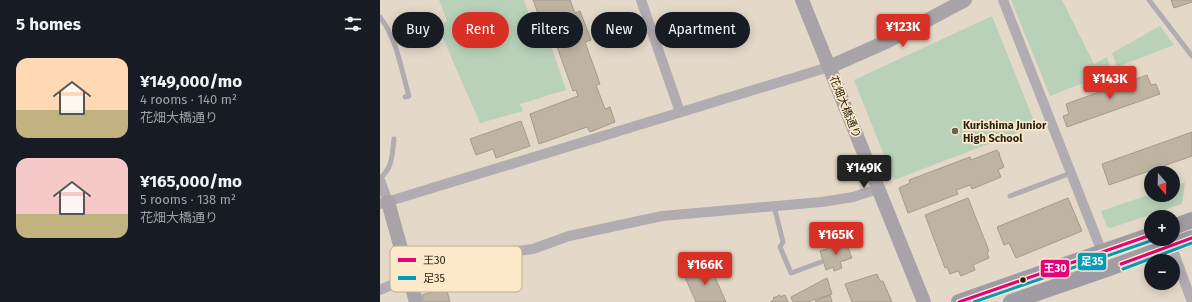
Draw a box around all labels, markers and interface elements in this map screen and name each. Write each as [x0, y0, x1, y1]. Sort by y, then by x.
chip: Buy [392, 12, 444, 48]
chip: Rent [452, 12, 509, 48]
chip: Filters [517, 12, 583, 48]
chip: New [591, 12, 647, 48]
chip: Apartment [655, 12, 750, 48]
icon: filters [342, 13, 364, 35]
text: 5 homes [16, 14, 81, 35]
pin: ¥123K [875, 14, 931, 48]
text: ¥123K [886, 19, 920, 34]
pin: ¥143K [1082, 66, 1138, 100]
text: ¥149,000/mo [140, 71, 242, 92]
text: ¥143K [1092, 71, 1128, 86]
icon: home [48, 74, 96, 122]
street label: 花畑大橋通り [827, 74, 863, 140]
text: 4 rooms · 140 m² [140, 92, 237, 107]
text: 花畑大橋通り [140, 110, 218, 125]
place label: Kurishima Junior High School [963, 119, 1047, 145]
marker: Kurishima Junior High School [950, 126, 960, 136]
pin: ¥149K [836, 155, 892, 189]
text: ¥149K [846, 160, 882, 175]
north arrow [1144, 166, 1180, 202]
map controls [1144, 166, 1180, 290]
text: ¥165,000/mo [140, 171, 242, 192]
icon: home [48, 174, 96, 222]
text: 5 rooms · 138 m² [140, 192, 236, 207]
text: 花畑大橋通り [140, 210, 218, 225]
button: + [1144, 210, 1180, 246]
pin: ¥165K [808, 222, 864, 256]
text: ¥165K [818, 227, 854, 242]
legend [390, 246, 522, 292]
pin: ¥166K [677, 252, 733, 286]
line badge: 足35 [1077, 252, 1107, 271]
text: 王30 [423, 254, 446, 267]
button: − [1144, 254, 1180, 290]
text: 足35 [1081, 255, 1103, 268]
text: ¥166K [687, 257, 723, 272]
line badge: 王30 [1040, 259, 1070, 278]
text: 王30 [1043, 262, 1067, 275]
text: 足35 [423, 272, 445, 285]
unlabelled marker [1018, 275, 1028, 285]

